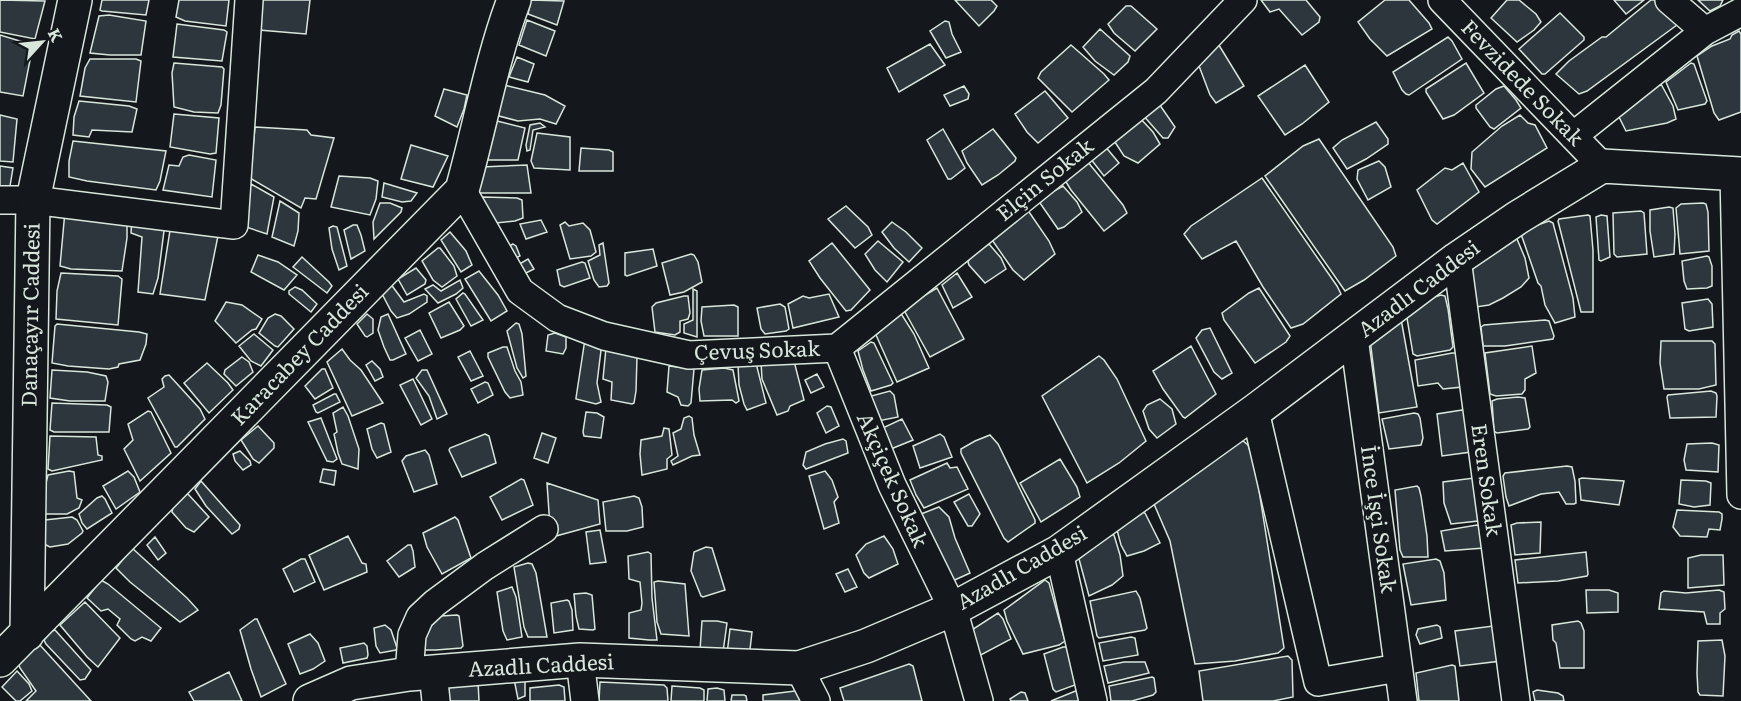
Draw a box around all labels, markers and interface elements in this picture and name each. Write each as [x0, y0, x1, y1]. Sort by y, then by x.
street label: Fevzidede Sokak [1455, 11, 1592, 152]
north arrow [12, 12, 72, 72]
text: K [43, 24, 70, 46]
street label: Elçin Sokak [988, 129, 1099, 227]
street label: Danaçayır Caddesi [11, 223, 46, 407]
street label: Azadlı Caddesi [1350, 231, 1485, 343]
street label: Karacabey Caddesi [222, 275, 374, 431]
street label: Çevuş Sokak [693, 331, 821, 366]
street label: Akçiçek Sokak [851, 406, 938, 552]
street label: Eren Sokak [1465, 421, 1512, 538]
street label: İnce İşçi Sokak [1355, 443, 1406, 595]
street label: Azadlı Caddesi [950, 516, 1092, 616]
street label: Azadlı Caddesi [467, 644, 614, 683]

